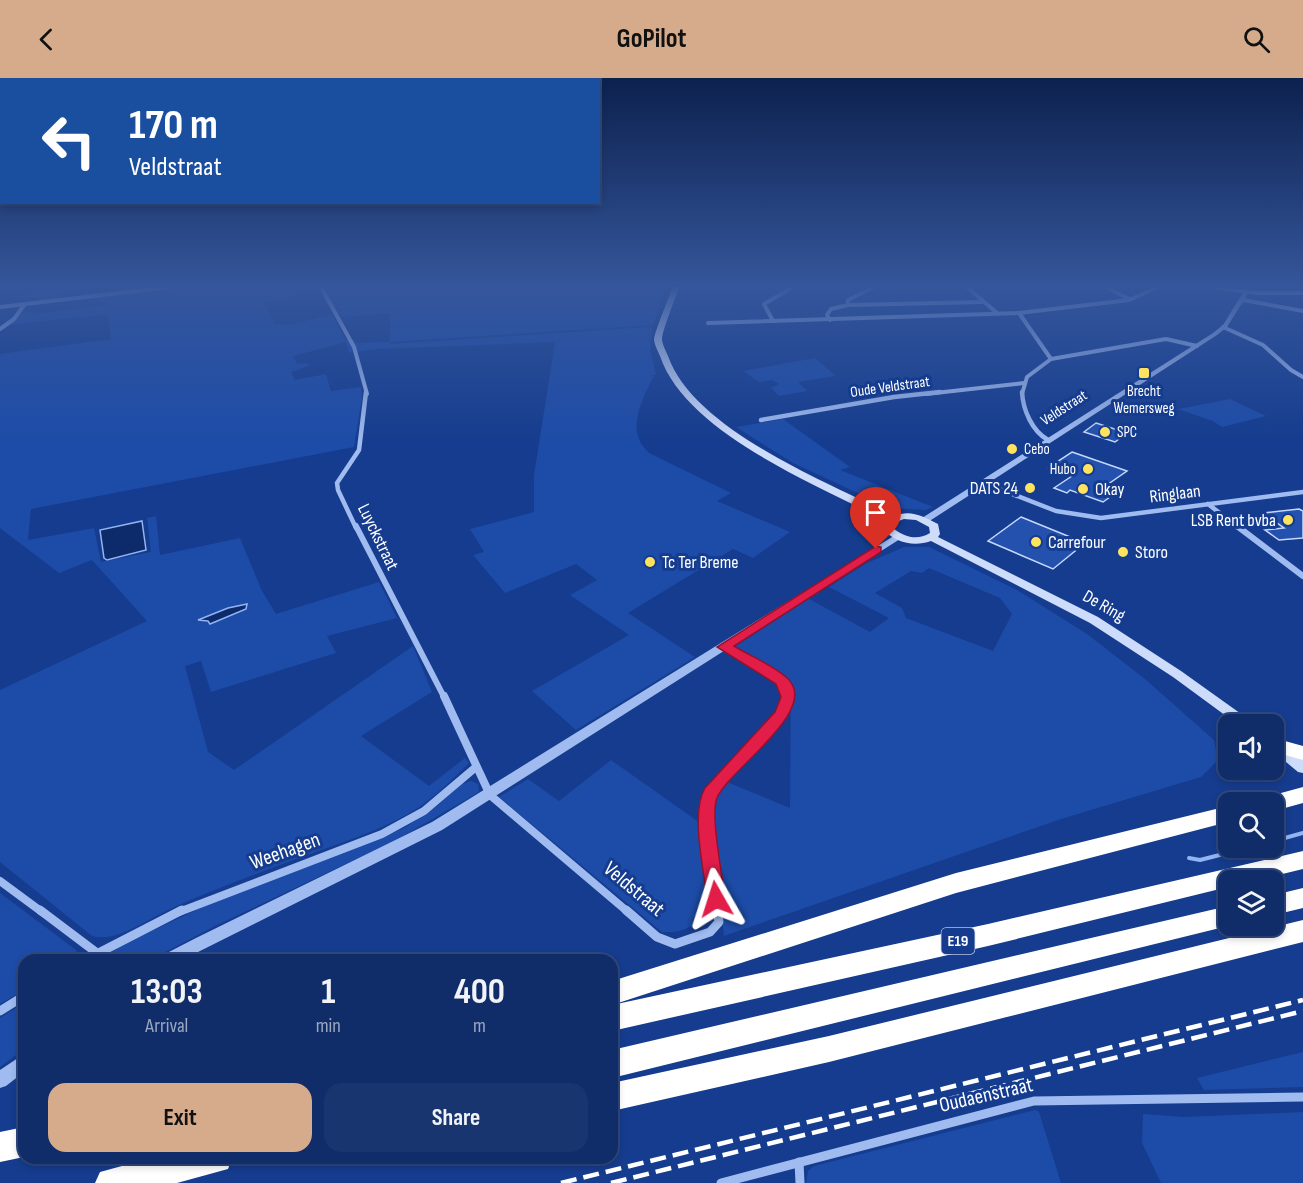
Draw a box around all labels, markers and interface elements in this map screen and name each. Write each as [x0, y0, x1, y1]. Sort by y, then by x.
icon: back [30, 23, 63, 56]
text: GoPilot [617, 23, 686, 55]
icon: search [1240, 23, 1273, 56]
text: 170 m [129, 100, 218, 151]
icon: left [30, 102, 108, 180]
text: Veldstraat [129, 151, 222, 183]
marker: Brecht Wemersweg [1137, 366, 1151, 380]
street label: Oude Veldstraat [849, 372, 931, 402]
place label: Brecht Wemersweg [1113, 382, 1175, 418]
street label: Veldstraat [1037, 386, 1091, 430]
place label: SPC [1117, 423, 1137, 442]
marker: SPC [1098, 425, 1112, 439]
place label: Cebo [1024, 440, 1050, 459]
marker: Cebo [1005, 442, 1019, 456]
place label: Hubo [1050, 460, 1076, 479]
marker: Hubo [1081, 462, 1095, 476]
place label: DATS 24 [970, 478, 1018, 499]
place label: Okay [1095, 479, 1125, 500]
street label: Ringlaan [1148, 480, 1202, 508]
marker: DATS 24 [1023, 481, 1037, 495]
marker: Okay [1076, 482, 1090, 496]
pin [850, 487, 901, 549]
icon: arrive [859, 496, 892, 529]
street label: Luyckstraat [353, 500, 403, 574]
place label: LSB Rent bvba [1191, 510, 1276, 531]
marker: LSB Rent bvba [1281, 513, 1295, 527]
place label: Carrefour [1048, 532, 1106, 553]
marker: Carrefour [1029, 535, 1043, 549]
place label: Storo [1135, 542, 1168, 563]
marker: Storo [1116, 545, 1130, 559]
place label: Tc Ter Breme [662, 552, 738, 573]
marker: Tc Ter Breme [643, 555, 657, 569]
street label: De Ring [1079, 586, 1129, 626]
map controls [1218, 714, 1284, 936]
button: sound [1218, 714, 1284, 780]
button: search [1218, 792, 1284, 858]
street label: Weehagen [246, 827, 324, 875]
street label: Veldstraat [598, 856, 670, 922]
position arrow [684, 867, 748, 931]
button: layers [1218, 870, 1284, 936]
road number: E19 [942, 928, 974, 954]
text: 13:03 [131, 971, 203, 1014]
text: 1 [321, 971, 335, 1014]
text: 400 [454, 971, 505, 1014]
text: Arrival [145, 1014, 188, 1038]
text: min [316, 1014, 341, 1038]
text: m [473, 1014, 486, 1038]
street label: Oudaenstraat [937, 1072, 1035, 1118]
button: Exit [48, 1083, 312, 1152]
button: Share [324, 1083, 588, 1152]

